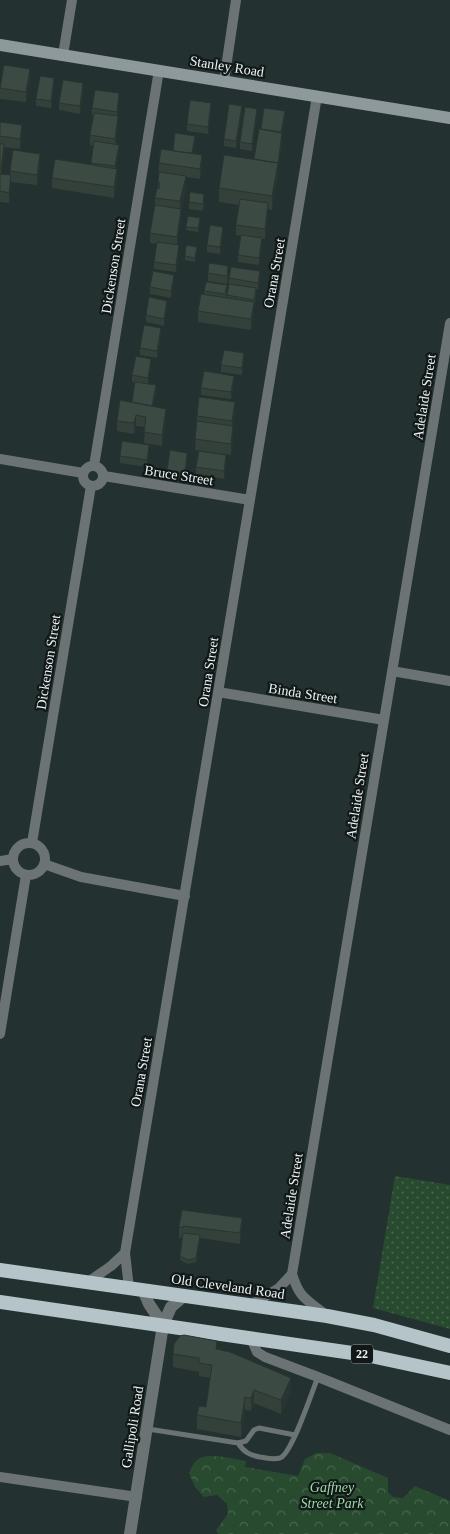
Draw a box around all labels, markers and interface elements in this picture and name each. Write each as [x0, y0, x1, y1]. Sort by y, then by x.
street label: Stanley Road [189, 53, 265, 80]
street label: Dickenson Street [99, 217, 128, 315]
street label: Orana Street [261, 237, 288, 309]
street label: Adelaide Street [410, 353, 439, 441]
street label: Bruce Street [143, 463, 215, 488]
street label: Dickenson Street [34, 613, 63, 711]
street label: Orana Street [196, 636, 221, 708]
street label: Binda Street [267, 681, 339, 706]
street label: Adelaide Street [343, 752, 372, 840]
street label: Orana Street [128, 1036, 155, 1108]
street label: Adelaide Street [277, 1152, 306, 1240]
street label: Old Cleveland Road [170, 1271, 286, 1302]
road number: 22 [351, 1345, 373, 1364]
street label: Gallipoli Road [119, 1385, 146, 1469]
park label: Gaffney Street Park [301, 1480, 364, 1511]

